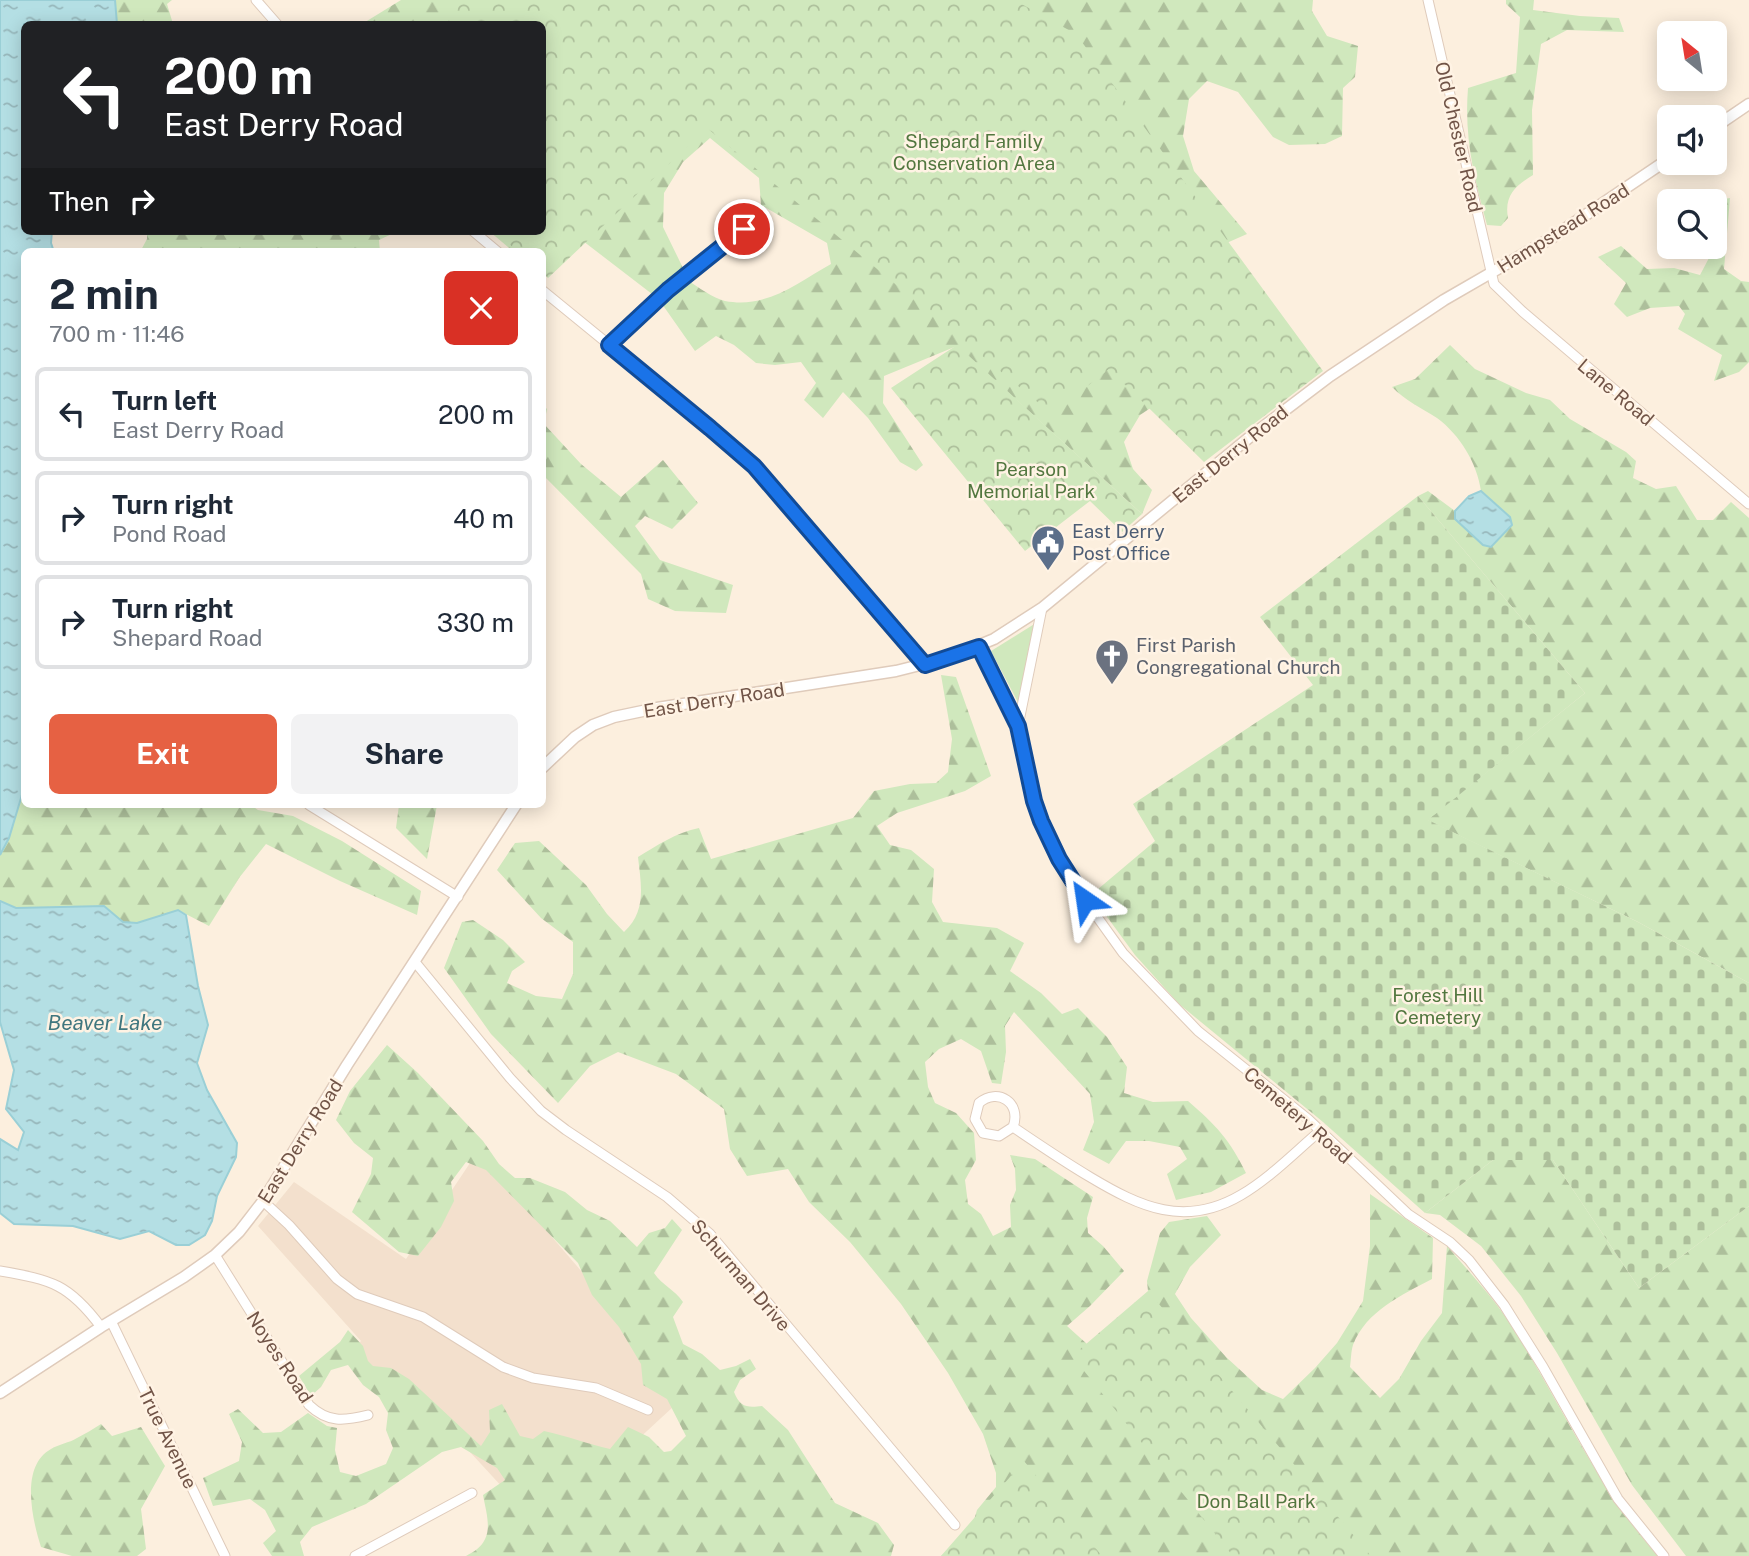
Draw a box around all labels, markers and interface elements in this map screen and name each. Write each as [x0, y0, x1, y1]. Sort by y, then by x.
north arrow [1657, 21, 1727, 91]
map controls [1657, 21, 1727, 259]
text: 200 m [164, 47, 313, 105]
icon: left [49, 49, 140, 140]
street label: Old Chester Road [1431, 59, 1487, 215]
button: sound [1657, 105, 1727, 175]
text: East Derry Road [164, 106, 404, 143]
park label: Shepard Family Conservation Area [893, 130, 1055, 174]
street label: Hampstead Road [1493, 179, 1633, 277]
icon: right [123, 182, 161, 220]
text: Then [49, 186, 109, 217]
button: search [1657, 189, 1727, 259]
pin [714, 199, 774, 259]
icon: arrive [725, 210, 763, 248]
text: 2 min [49, 269, 159, 318]
button: close [444, 271, 518, 345]
text: 700 m · 11:46 [49, 320, 185, 347]
street label: Lane Road [1574, 354, 1658, 430]
text: Turn left [112, 385, 217, 416]
icon: left [53, 395, 91, 433]
text: 200 m [438, 399, 514, 430]
street label: East Derry Road [1168, 401, 1292, 507]
text: East Derry Road [112, 416, 284, 443]
park label: Pearson Memorial Park [967, 458, 1095, 502]
text: Turn right [112, 489, 234, 520]
icon: right [53, 499, 91, 537]
text: 40 m [453, 503, 514, 534]
text: Pond Road [112, 520, 227, 547]
place label: East Derry Post Office [1072, 520, 1170, 564]
public building icon: East Derry Post Office [1029, 523, 1067, 572]
text: Turn right [112, 593, 234, 624]
icon: right [53, 603, 91, 641]
text: 330 m [437, 607, 514, 638]
text: Shepard Road [112, 624, 263, 651]
place label: First Parish Congregational Church [1136, 634, 1340, 678]
church icon: First Parish Congregational Church [1093, 637, 1131, 686]
street label: East Derry Road [642, 678, 786, 722]
button: Exit [49, 714, 277, 794]
button: Share [291, 714, 518, 794]
position arrow [1048, 863, 1122, 937]
park label: Forest Hill Cemetery [1392, 984, 1484, 1028]
water label: Beaver Lake [48, 1010, 162, 1035]
street label: Cemetery Road [1240, 1062, 1356, 1168]
street label: East Derry Road [253, 1075, 347, 1207]
street label: Schurman Drive [687, 1215, 795, 1335]
street label: Noyes Road [242, 1307, 318, 1407]
street label: True Avenue [134, 1384, 202, 1492]
park label: Don Ball Park [1196, 1490, 1316, 1512]

